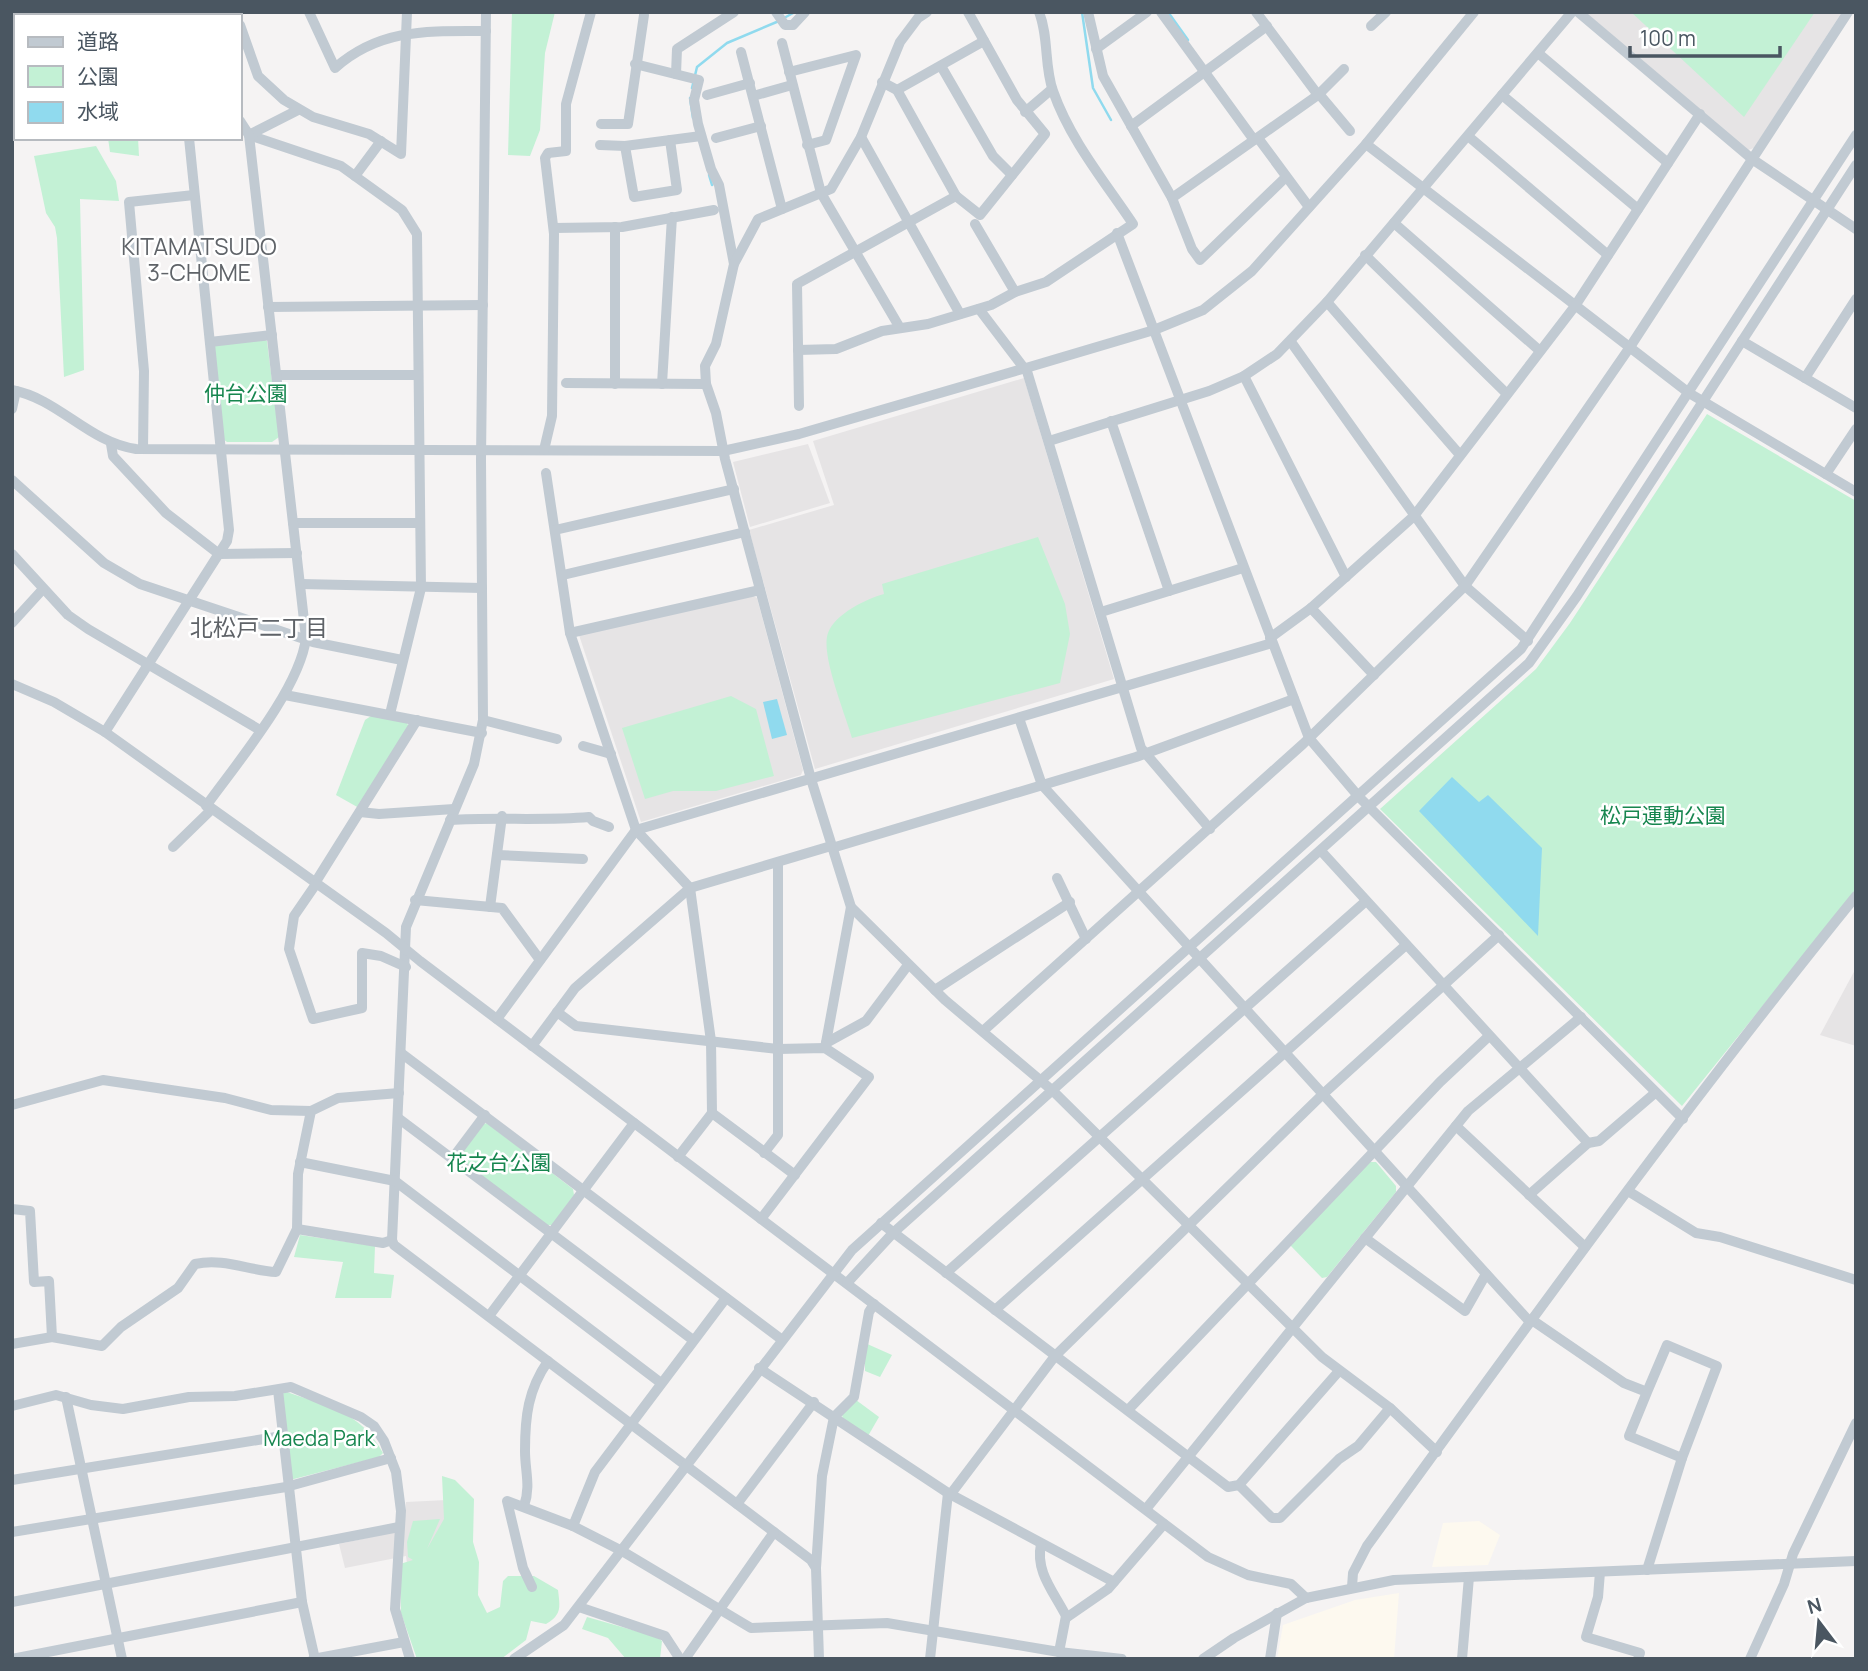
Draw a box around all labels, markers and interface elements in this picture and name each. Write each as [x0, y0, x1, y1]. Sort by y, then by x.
legend [14, 14, 242, 140]
scale bar [1630, 14, 1780, 58]
text: 100 m [1640, 24, 1696, 52]
text: 道路 [77, 27, 119, 55]
text: 公園 [77, 62, 119, 90]
text: 水域 [77, 97, 119, 125]
district label: KITAMATSUDO 3-CHOME [121, 230, 277, 288]
park label: 仲台公園 [204, 379, 288, 407]
district label: 北松戸二丁目 [190, 611, 328, 643]
park label: 松戸運動公園 [1600, 801, 1726, 829]
park label: 花之台公園 [447, 1148, 552, 1176]
park label: Maeda Park [263, 1424, 375, 1452]
north arrow [1784, 1587, 1854, 1657]
text: N [1804, 1591, 1824, 1620]

